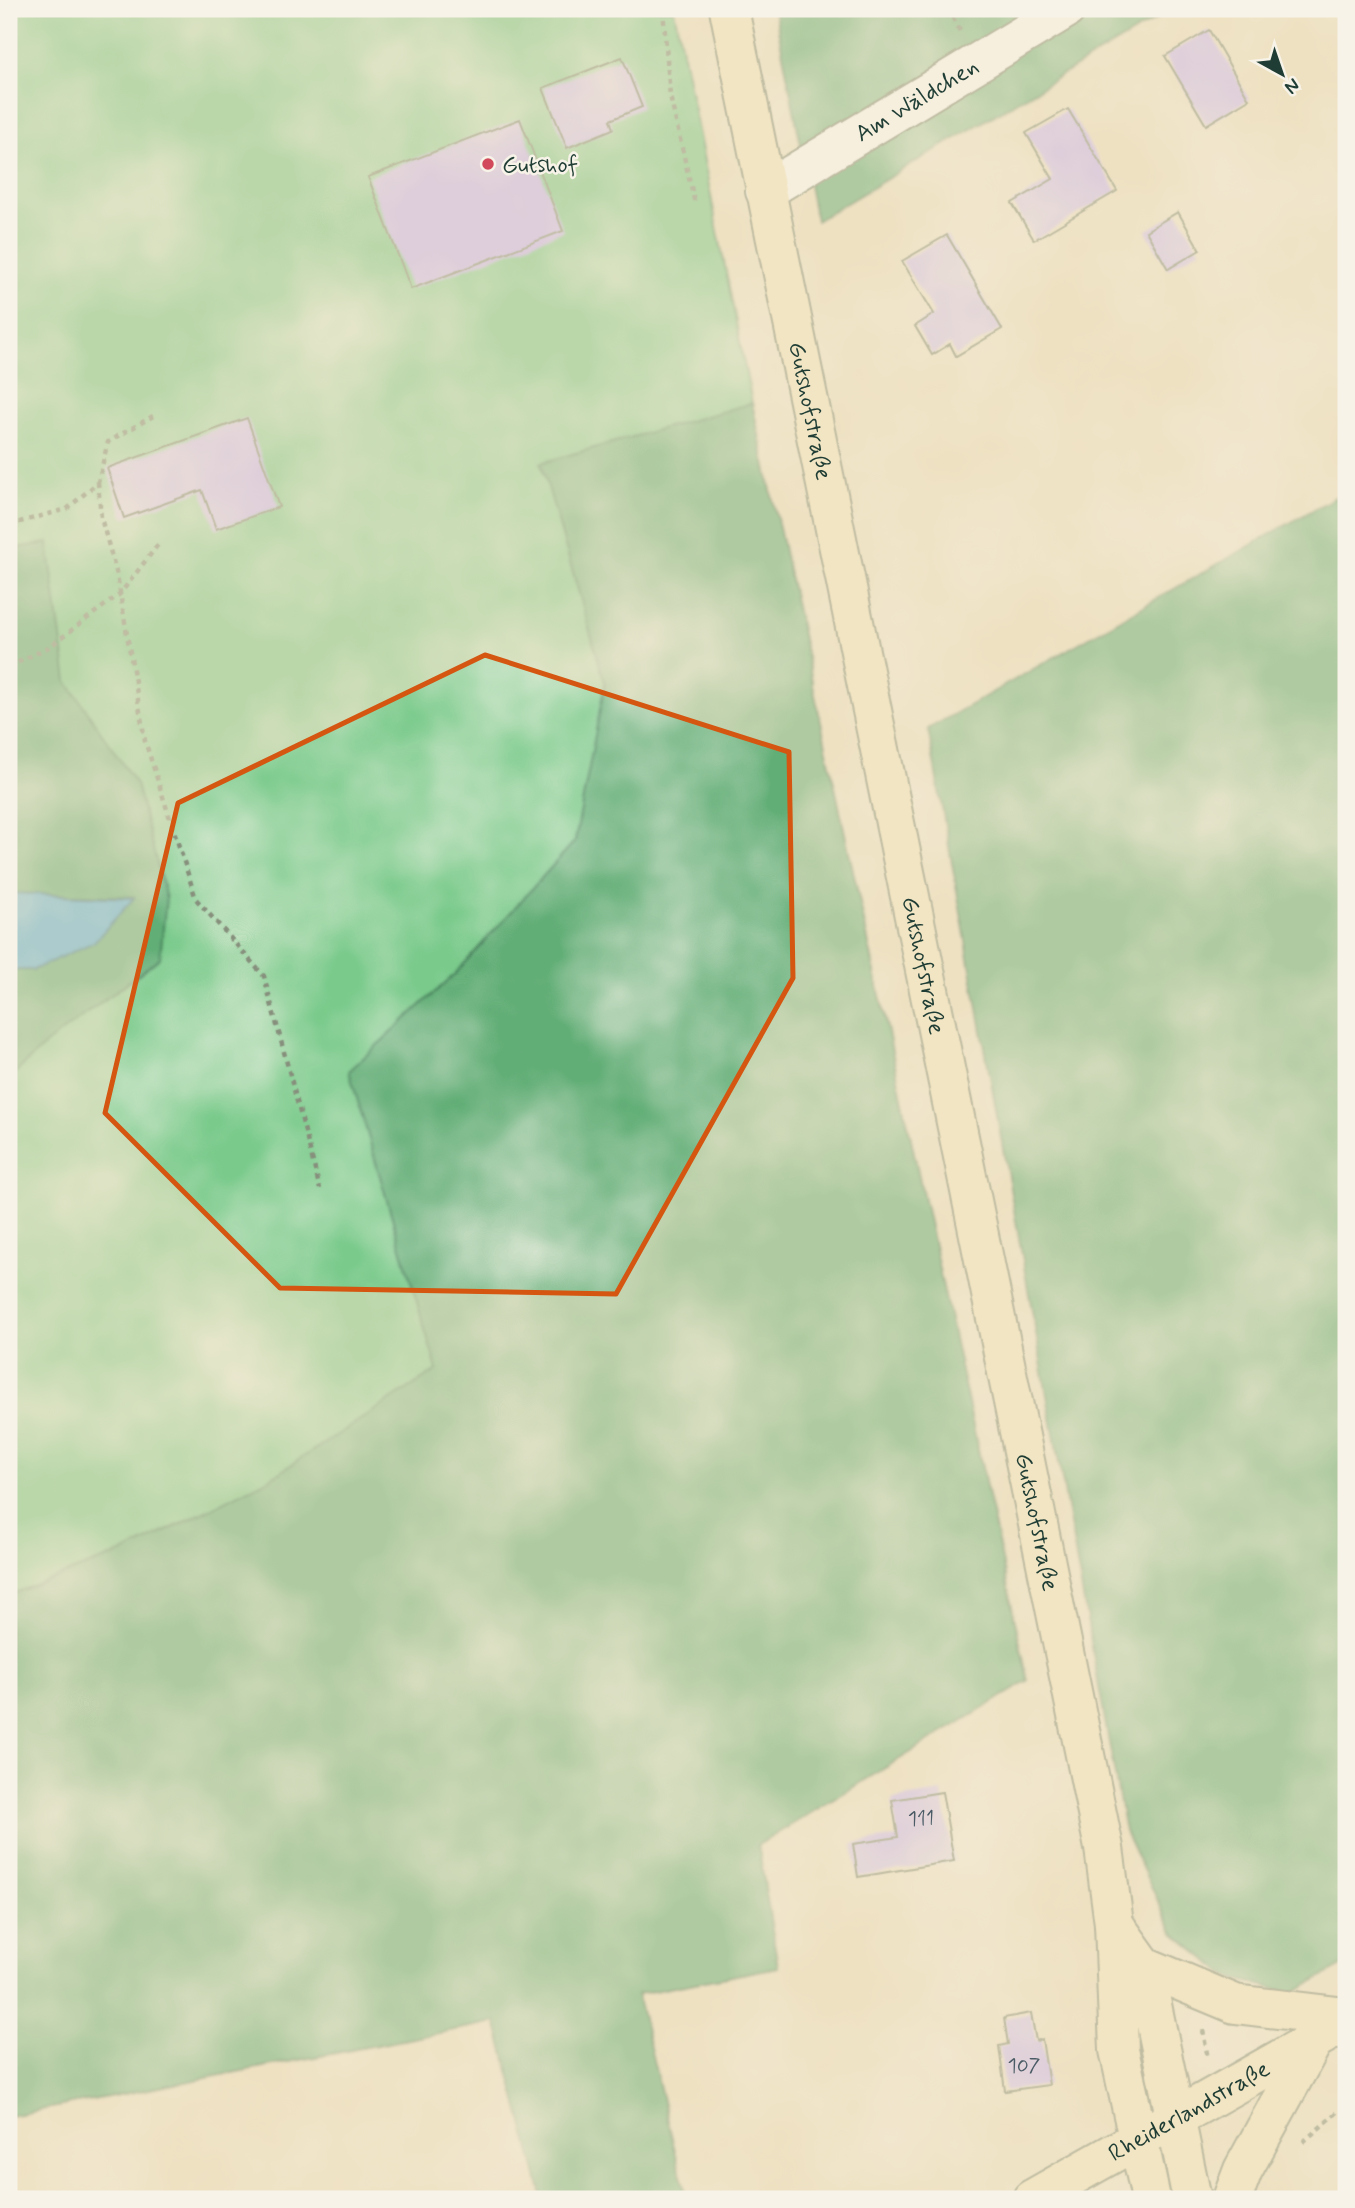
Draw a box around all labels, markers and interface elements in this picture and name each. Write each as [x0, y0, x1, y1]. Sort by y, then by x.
north arrow [1246, 38, 1316, 108]
street label: Am Wäldchen [850, 51, 985, 150]
text: N [1279, 72, 1305, 100]
place label: Gutshof [502, 150, 578, 181]
marker: Gutshof [480, 156, 496, 172]
street label: Gutshofstraße [780, 339, 839, 483]
street label: Gutshofstraße [893, 894, 952, 1038]
street label: Gutshofstraße [1007, 1450, 1065, 1594]
house number: 111 [908, 1805, 934, 1833]
house number: 107 [1007, 2052, 1041, 2080]
street label: Rheiderlandstraße [1103, 2054, 1276, 2170]

